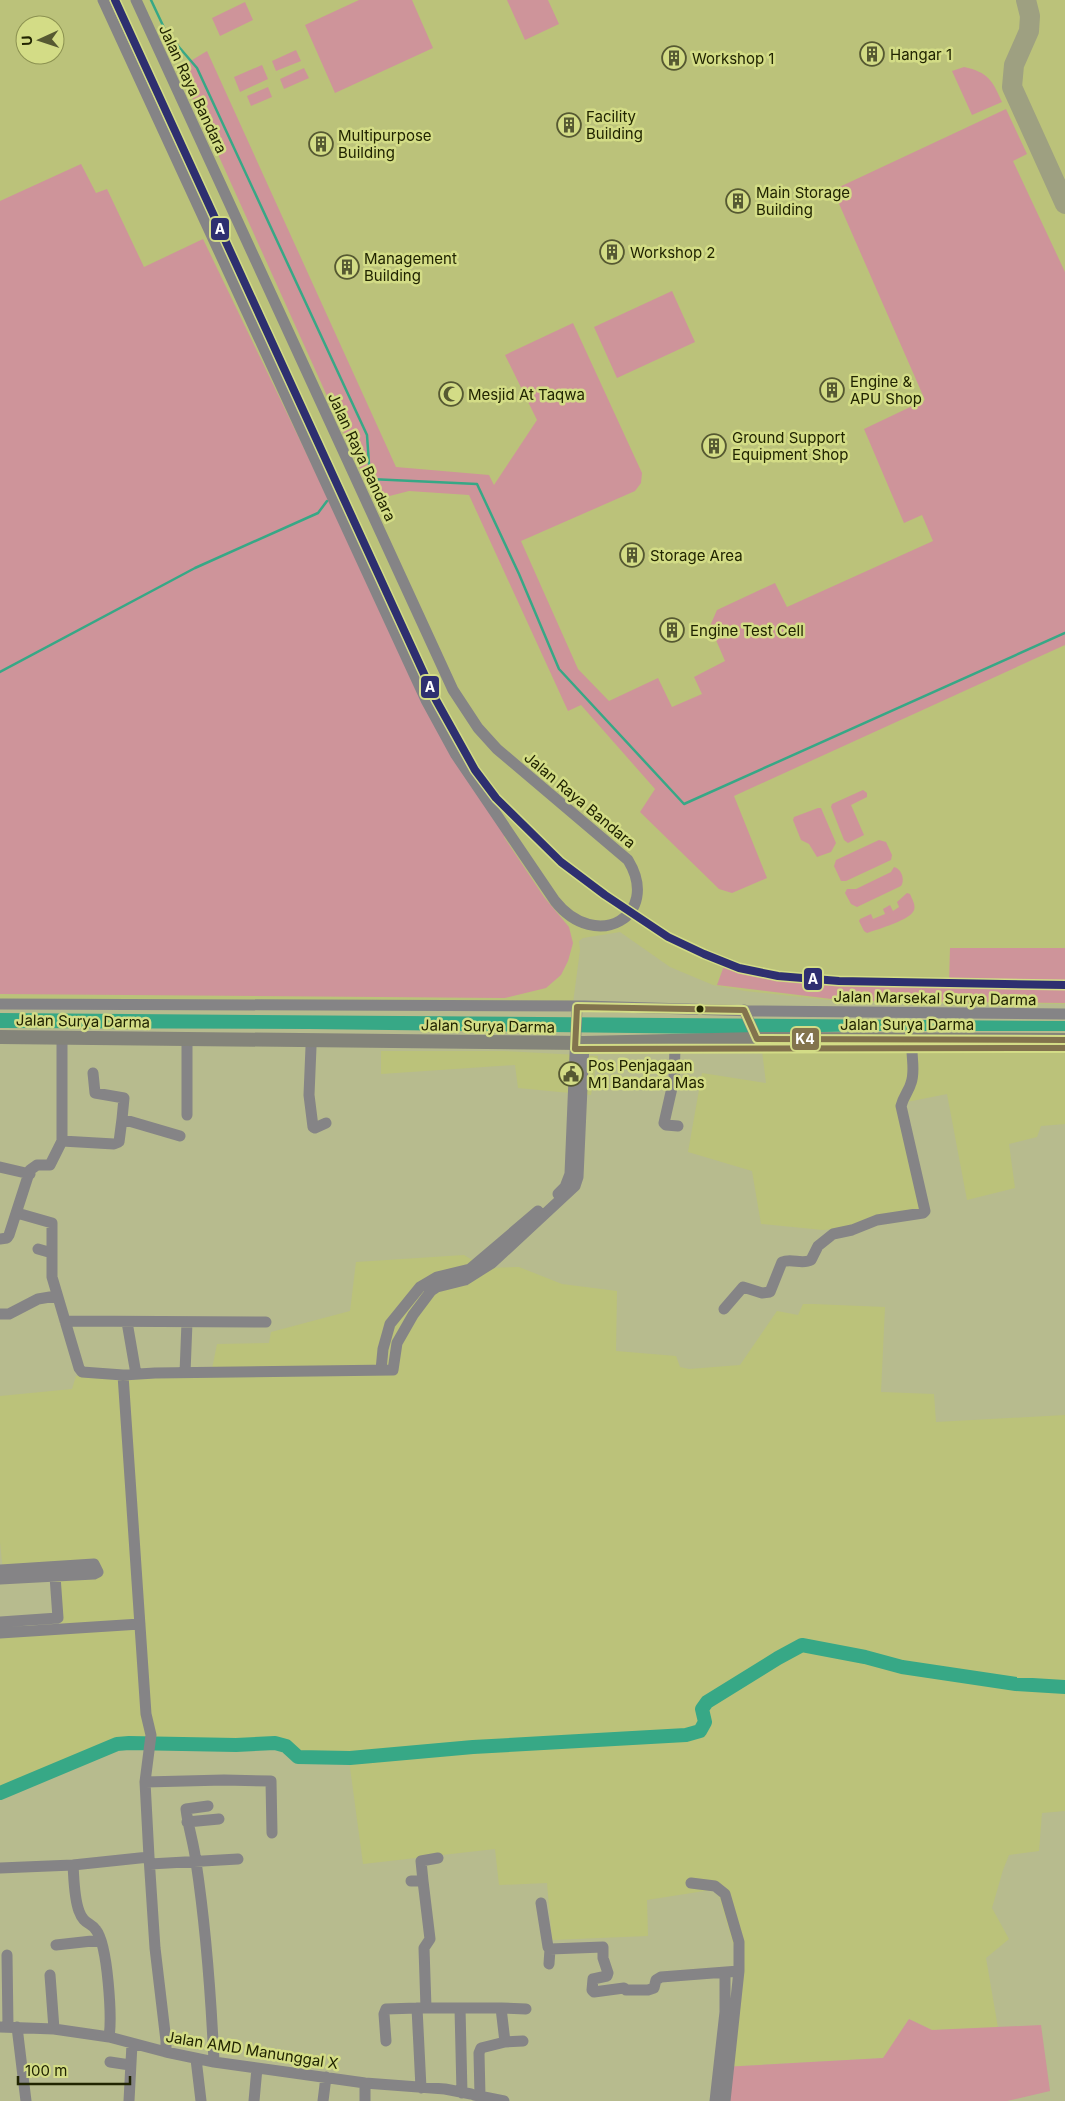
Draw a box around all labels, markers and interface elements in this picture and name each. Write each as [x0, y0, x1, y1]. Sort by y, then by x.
north arrow [15, 15, 65, 65]
street label: Jalan Raya Bandara [155, 22, 231, 156]
text: U [18, 35, 35, 46]
building icon: Hangar 1 [859, 41, 885, 67]
building icon: Workshop 1 [661, 45, 687, 71]
place label: Hangar 1 [890, 45, 952, 64]
place label: Workshop 1 [692, 49, 774, 68]
place label: Facility Building [586, 107, 643, 143]
building icon: Facility Building [556, 112, 582, 138]
place label: Multipurpose Building [338, 126, 432, 162]
building icon: Multipurpose Building [308, 131, 334, 157]
place label: Main Storage Building [756, 183, 850, 219]
building icon: Main Storage Building [725, 188, 751, 214]
line badge: A [210, 217, 230, 241]
text: A [215, 220, 226, 237]
building icon: Workshop 2 [599, 239, 625, 265]
place label: Workshop 2 [630, 243, 715, 262]
place label: Management Building [364, 249, 457, 285]
building icon: Management Building [334, 254, 360, 280]
place label: Engine & APU Shop [850, 372, 922, 408]
building icon: Engine & APU Shop [819, 377, 845, 403]
mosque icon: Mesjid At Taqwa [438, 381, 464, 407]
place label: Mesjid At Taqwa [468, 385, 585, 404]
street label: Jalan Raya Bandara [324, 390, 400, 524]
place label: Ground Support Equipment Shop [732, 428, 848, 464]
building icon: Ground Support Equipment Shop [701, 433, 727, 459]
building icon: Storage Area [619, 542, 645, 568]
place label: Storage Area [650, 546, 743, 565]
building icon: Engine Test Cell [659, 617, 685, 643]
place label: Engine Test Cell [690, 621, 804, 640]
line badge: A [420, 675, 440, 699]
text: A [425, 678, 436, 695]
street label: Jalan Raya Bandara [520, 748, 640, 852]
line badge: A [803, 967, 823, 991]
text: A [808, 970, 819, 987]
street label: Jalan Marsekal Surya Darma [833, 987, 1037, 1009]
unlabelled marker [695, 1004, 705, 1014]
street label: Jalan Surya Darma [16, 1010, 150, 1032]
street label: Jalan Surya Darma [421, 1015, 555, 1037]
street label: Jalan Surya Darma [840, 1015, 974, 1034]
line badge: K4 [791, 1027, 820, 1051]
text: K4 [795, 1030, 815, 1047]
place label: Pos Penjagaan M1 Bandara Mas [588, 1056, 705, 1092]
public building icon: Pos Penjagaan M1 Bandara Mas [558, 1061, 584, 1087]
street label: Jalan AMD Manunggal X [164, 2027, 340, 2073]
scale bar [18, 2054, 130, 2086]
text: 100 m [25, 2061, 67, 2080]

